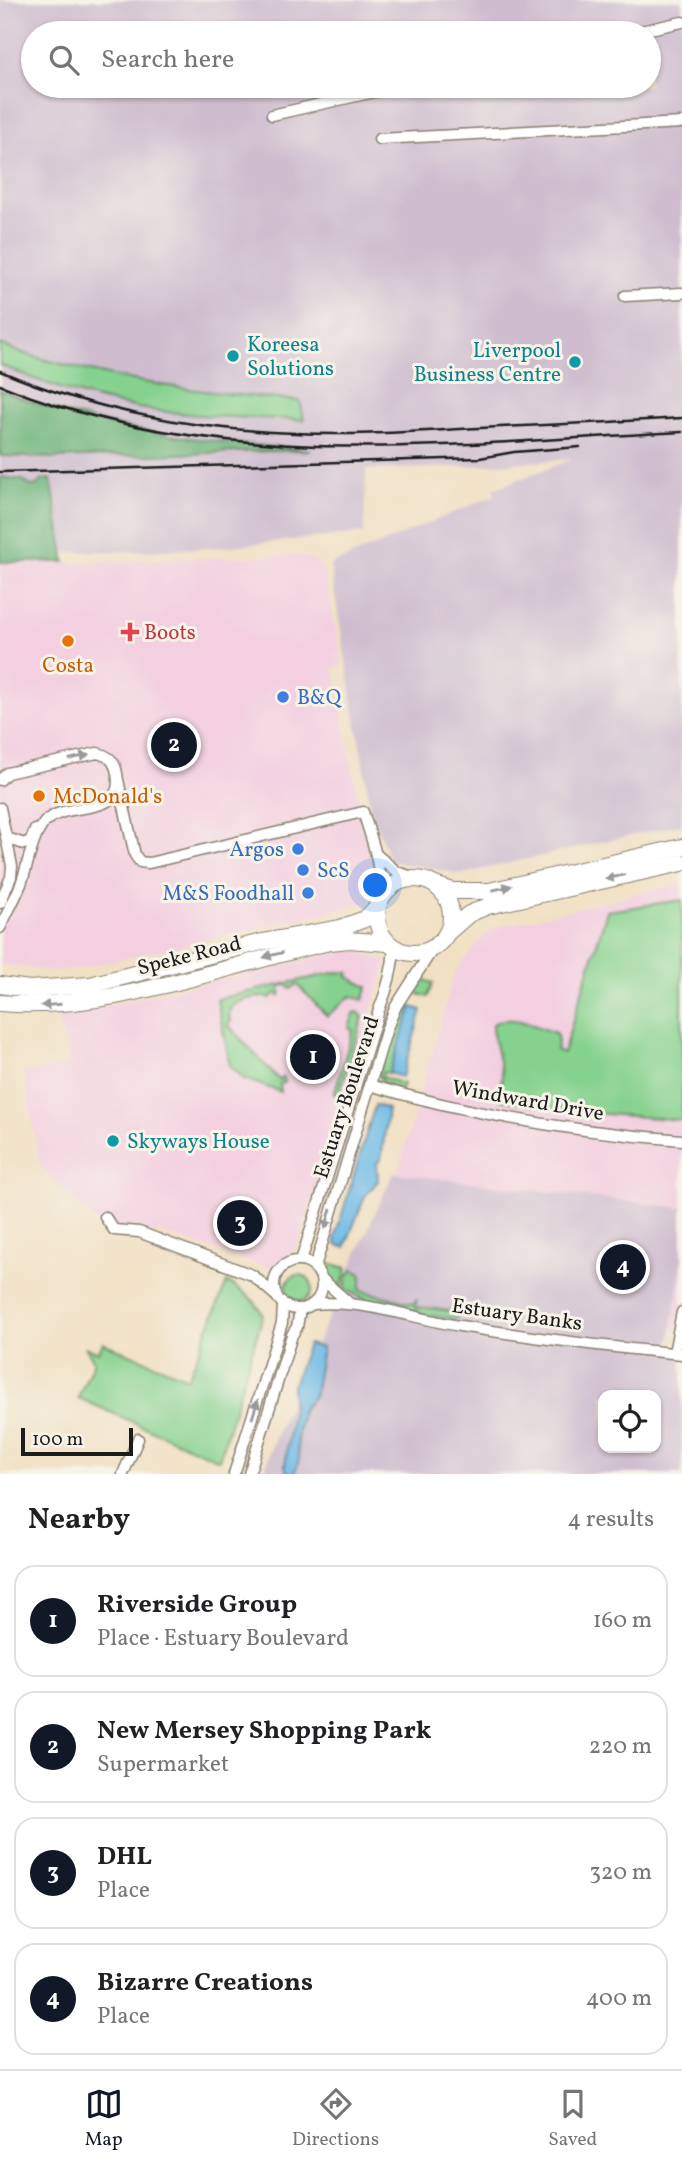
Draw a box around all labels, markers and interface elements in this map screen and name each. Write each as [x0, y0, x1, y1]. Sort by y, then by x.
search box [21, 21, 661, 98]
icon: search [45, 41, 83, 79]
text: Search here [101, 42, 234, 78]
place label: Koreesa Solutions [247, 331, 334, 384]
place label: Liverpool Business Centre [414, 337, 561, 390]
marker: Koreesa Solutions [225, 348, 241, 364]
marker: Liverpool Business Centre [567, 354, 583, 370]
place label: Boots [144, 619, 196, 648]
marker: Boots [122, 624, 138, 640]
marker: Costa [60, 633, 76, 649]
place label: Costa [42, 652, 94, 681]
place label: B&Q [297, 684, 343, 713]
marker: B&Q [275, 689, 291, 705]
pin: 2 [151, 719, 197, 771]
one-way arrow [68, 751, 90, 762]
place label: McDonald's [53, 783, 162, 812]
marker: McDonald's [31, 788, 47, 804]
place label: Argos [230, 836, 284, 865]
marker: Argos [290, 841, 306, 857]
place label: ScS [317, 857, 350, 886]
marker: ScS [295, 862, 311, 878]
your location [358, 868, 392, 902]
one-way arrow [604, 872, 626, 883]
place label: M&S Foodhall [163, 880, 294, 909]
one-way arrow [491, 882, 513, 893]
marker: M&S Foodhall [300, 885, 316, 901]
street label: Speke Road [134, 930, 244, 983]
one-way arrow [262, 950, 284, 961]
one-way arrow [40, 1000, 62, 1011]
street label: Estuary Boulevard [307, 1012, 387, 1182]
pin: 1 [290, 1031, 336, 1083]
street label: Windward Drive [449, 1074, 606, 1129]
place label: Skyways House [127, 1128, 270, 1157]
marker: Skyways House [105, 1133, 121, 1149]
pin: 3 [217, 1197, 263, 1249]
one-way arrow [323, 1209, 333, 1230]
pin: 4 [600, 1241, 646, 1293]
street label: Estuary Banks [450, 1292, 584, 1339]
map controls [598, 1390, 661, 1453]
button: locate [598, 1390, 661, 1453]
one-way arrow [250, 1398, 260, 1419]
scale bar [21, 1425, 133, 1457]
text: 100 m [32, 1427, 83, 1453]
text: Nearby [28, 1499, 130, 1541]
text: 4 results [568, 1504, 654, 1536]
text: Riverside Group [97, 1587, 297, 1623]
text: 1 [48, 1605, 58, 1637]
text: 160 m [593, 1605, 652, 1637]
text: Place · Estuary Boulevard [97, 1623, 349, 1655]
text: New Mersey Shopping Park [97, 1713, 432, 1749]
text: 2 [47, 1731, 59, 1763]
text: 220 m [589, 1731, 652, 1763]
text: Supermarket [97, 1749, 229, 1781]
text: DHL [97, 1839, 152, 1875]
text: 3 [47, 1857, 59, 1889]
text: 320 m [589, 1857, 652, 1889]
text: Place [97, 1875, 150, 1907]
text: Bizarre Creations [97, 1965, 313, 2001]
text: 4 [46, 1983, 60, 2015]
text: 400 m [586, 1983, 652, 2015]
text: Place [97, 2001, 150, 2033]
tab: Map [85, 2085, 123, 2153]
tab: Directions [292, 2085, 379, 2153]
tab: Saved [548, 2085, 597, 2153]

